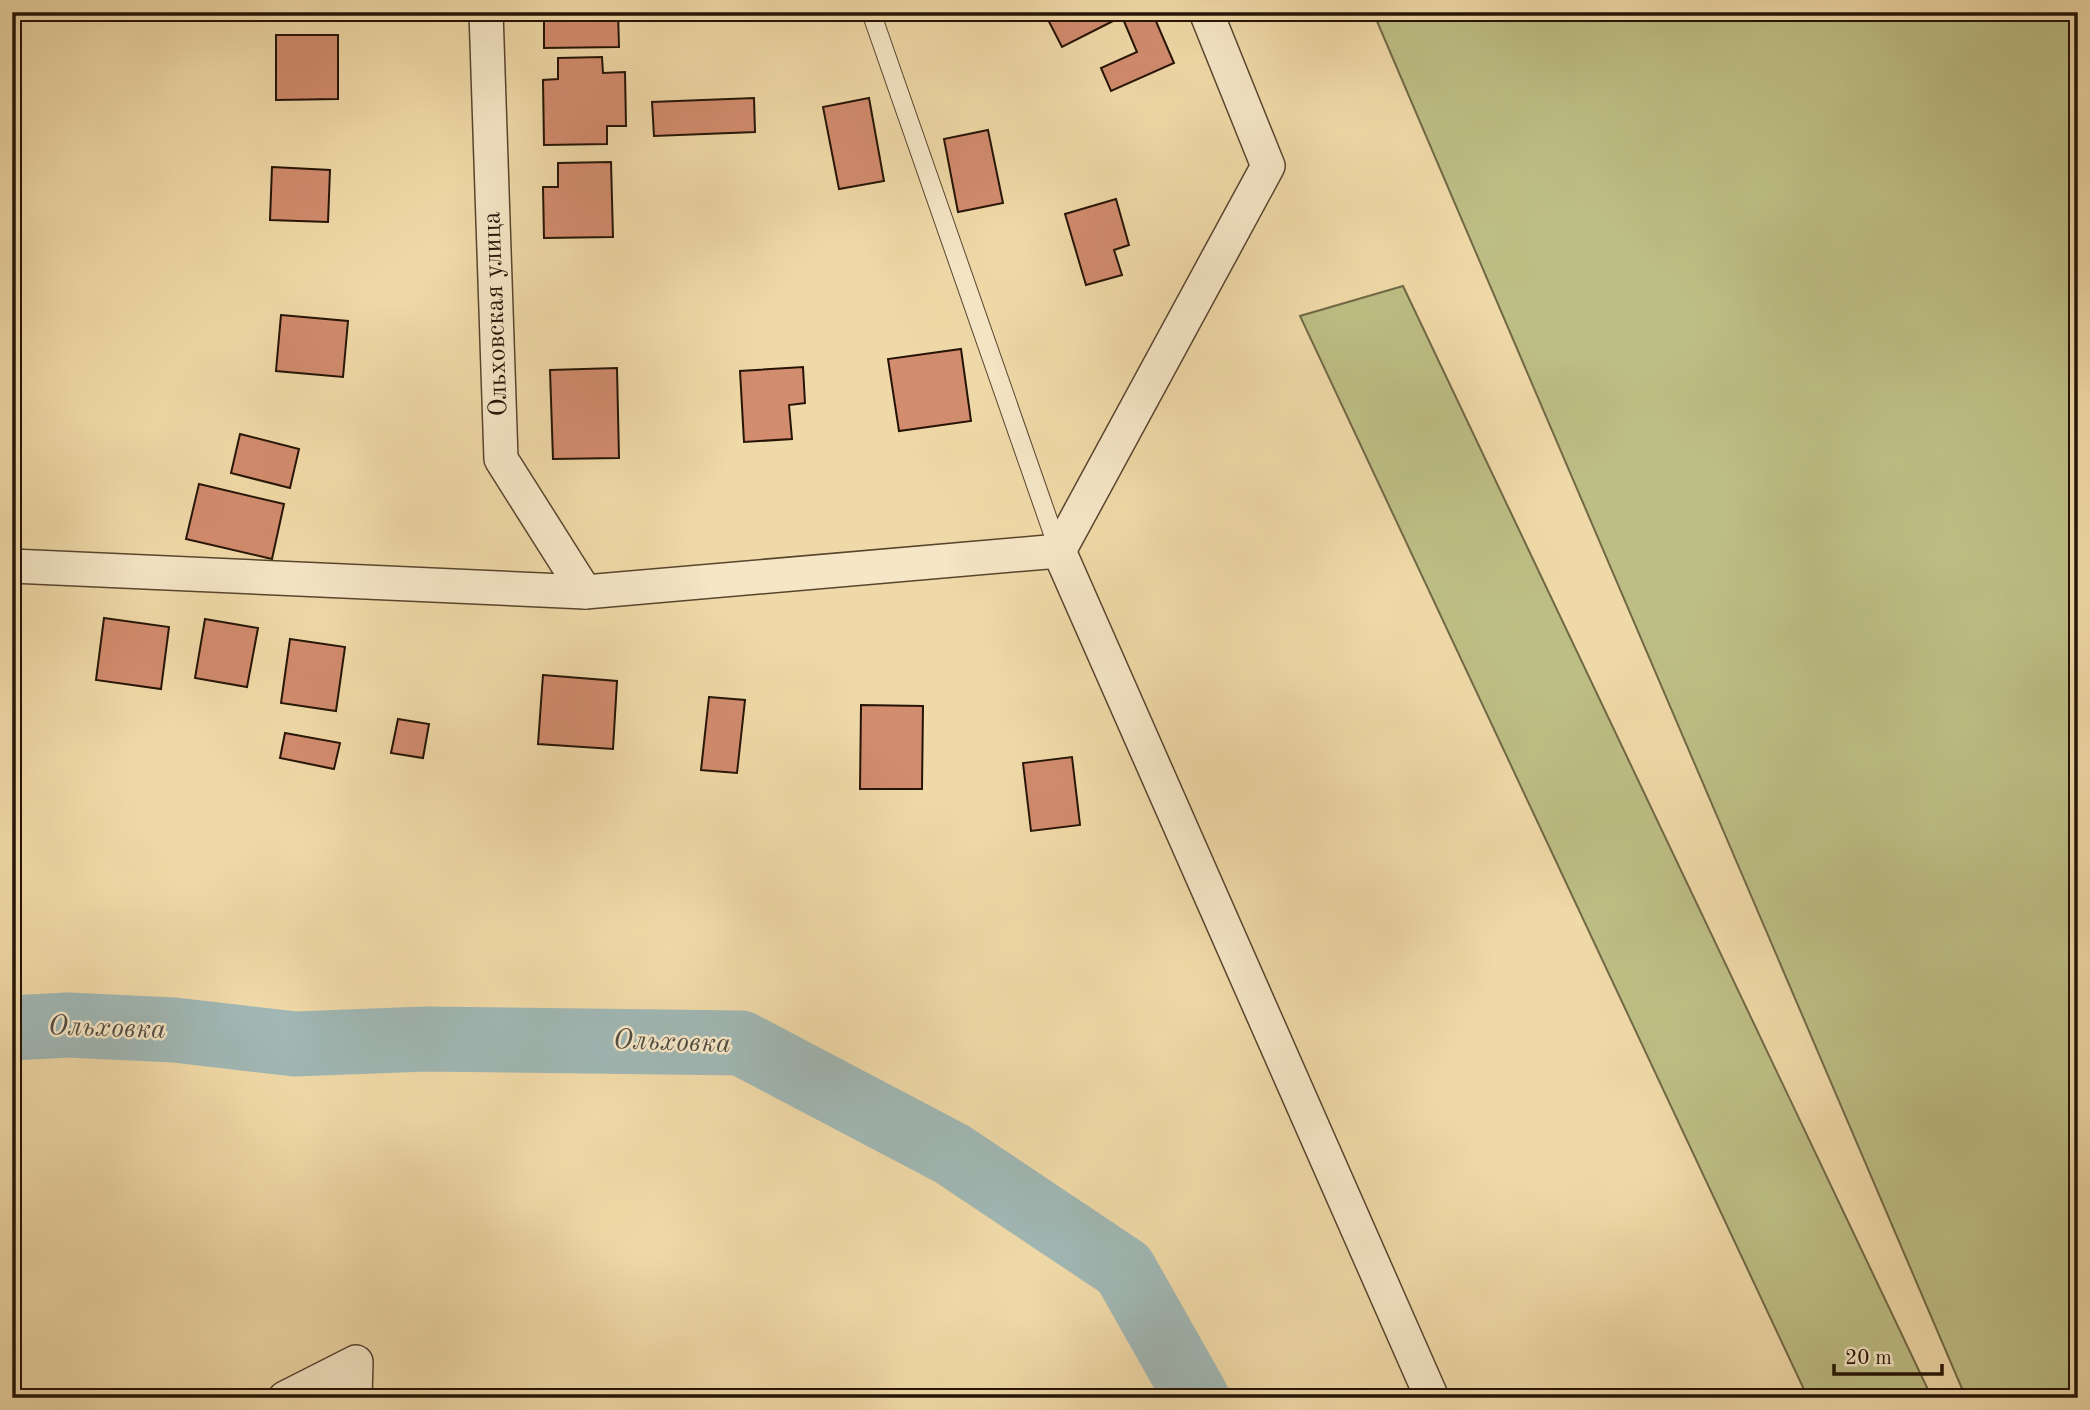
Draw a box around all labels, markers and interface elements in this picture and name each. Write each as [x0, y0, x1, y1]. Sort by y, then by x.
street label: Ольховская улица [479, 211, 513, 417]
water label: Ольховка [47, 1013, 167, 1045]
water label: Ольховка [612, 1027, 732, 1059]
scale bar [1834, 1333, 1943, 1377]
text: 20 m [1845, 1348, 1892, 1369]

